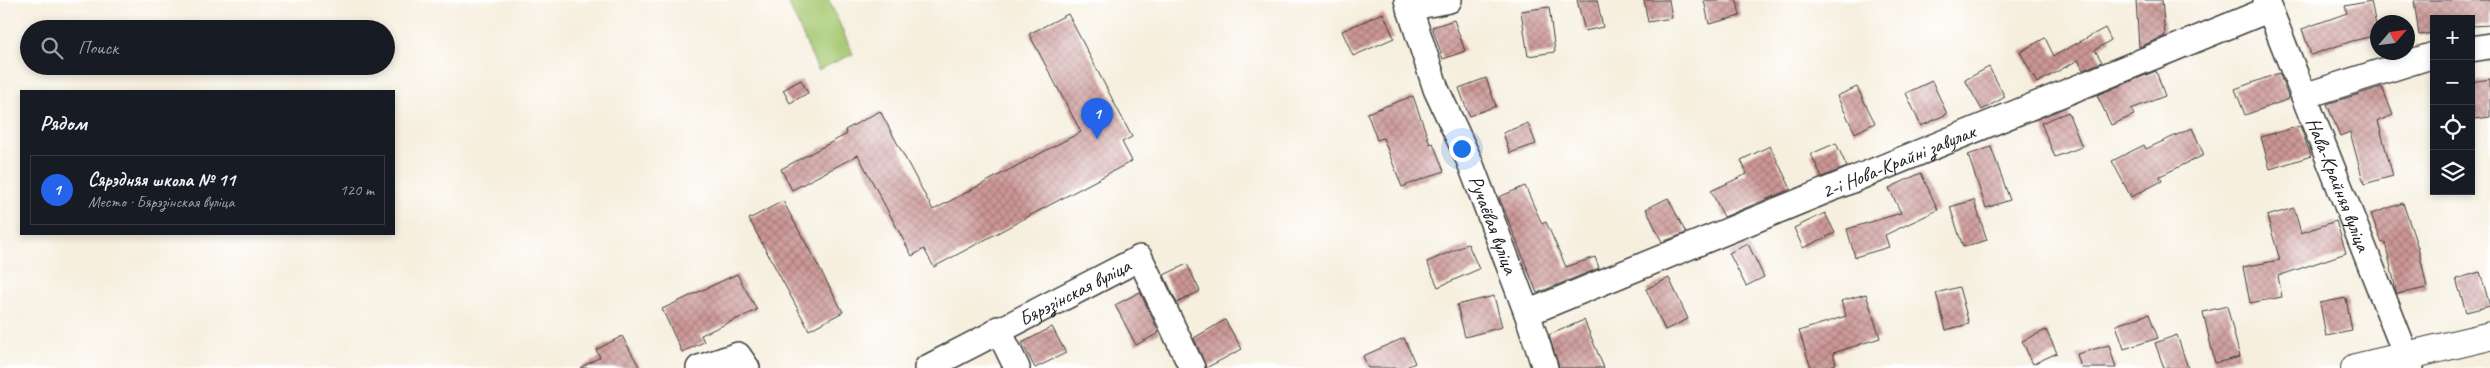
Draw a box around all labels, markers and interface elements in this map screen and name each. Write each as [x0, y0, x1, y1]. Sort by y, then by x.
north arrow [2370, 15, 2415, 60]
map controls [2430, 15, 2475, 195]
button: + [2430, 15, 2475, 60]
search box [20, 20, 395, 75]
icon: search [38, 34, 66, 62]
text: Поиск [78, 36, 118, 60]
button: − [2430, 60, 2475, 105]
pin: 1 [1081, 98, 1113, 139]
button: locate [2430, 105, 2475, 150]
text: Рядом [40, 110, 87, 136]
street label: Нава-Крайняя вуліца [2301, 114, 2377, 256]
street label: 2-і Нова-Крайні завулак [1818, 118, 1980, 204]
your location [1449, 136, 1475, 162]
button: layers [2430, 150, 2475, 195]
text: Сярэдняя школа № 11 [88, 168, 235, 192]
street label: Ручаёвая вуліца [1464, 172, 1524, 278]
text: 1 [53, 180, 61, 200]
text: 120 m [340, 180, 374, 200]
text: Место · Бярэзінская вуліца [88, 192, 234, 212]
street label: Бярэзінская вуліца [1014, 252, 1136, 331]

